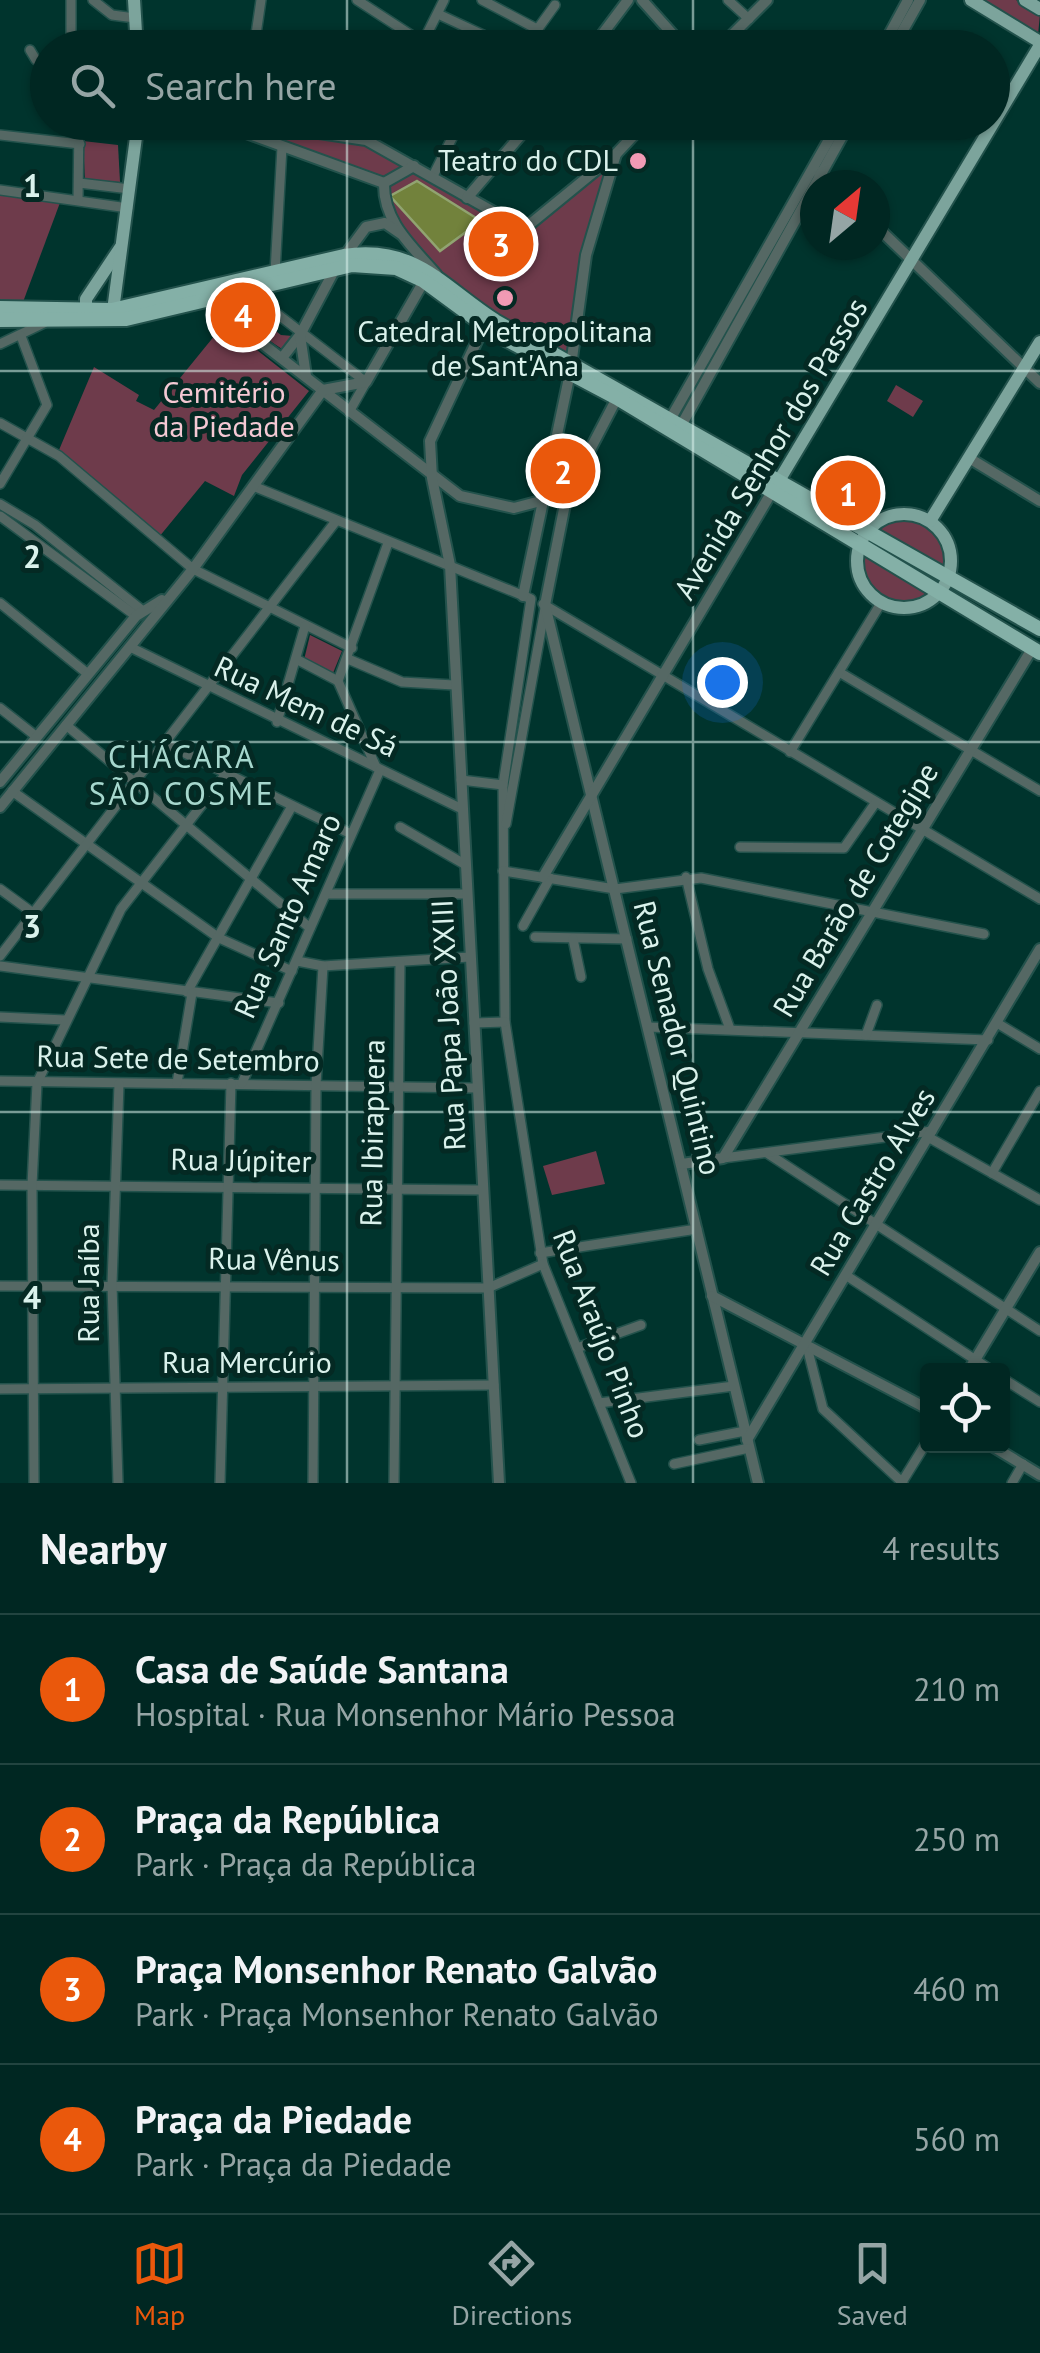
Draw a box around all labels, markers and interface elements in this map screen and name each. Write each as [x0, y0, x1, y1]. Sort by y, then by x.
search box [30, 30, 1010, 140]
icon: search [65, 58, 120, 113]
text: Search here [145, 61, 337, 110]
place label: Teatro do CDL [438, 140, 618, 179]
marker: Teatro do CDL [627, 150, 649, 172]
text: 1 [23, 164, 41, 206]
north arrow [800, 170, 890, 260]
pin: 3 [468, 206, 534, 282]
pin: 4 [210, 278, 276, 352]
marker: Catedral Metropolitana de Sant'Ana [494, 287, 516, 309]
street label: Avenida Senhor dos Passos [664, 290, 875, 606]
place label: Catedral Metropolitana de Sant'Ana [357, 311, 653, 384]
park label: Cemitério da Piedade [153, 372, 295, 445]
pin: 2 [530, 434, 596, 508]
pin: 1 [816, 456, 880, 530]
text: 2 [23, 535, 41, 577]
street label: Rua Mem de Sá [209, 646, 405, 765]
your location [697, 657, 748, 708]
district label: CHÁCARA SÃO COSME [89, 735, 275, 814]
street label: Rua Barão de Cotegipe [763, 755, 946, 1024]
street label: Rua Santo Amaro [224, 807, 349, 1024]
street label: Rua Senador Quintino [626, 896, 731, 1179]
street label: Rua Papa João XXIII [421, 898, 474, 1152]
text: 3 [23, 905, 41, 947]
street label: Rua Sete de Setembro [36, 1036, 320, 1079]
street label: Rua Ibirapuera [350, 1039, 393, 1227]
street label: Rua Castro Alves [800, 1080, 943, 1282]
street label: Rua Júpiter [170, 1139, 312, 1180]
street label: Rua Jaíba [68, 1223, 107, 1343]
street label: Rua Araújo Pinho [545, 1224, 660, 1443]
street label: Rua Vênus [208, 1238, 340, 1279]
text: 4 [23, 1276, 41, 1318]
street label: Rua Mercúrio [162, 1342, 332, 1381]
map controls [920, 1363, 1010, 1453]
button: locate [920, 1363, 1010, 1453]
text: Nearby [40, 1521, 167, 1576]
text: 4 results [882, 1527, 1000, 1569]
text: Casa de Saúde Santana [135, 1644, 509, 1693]
text: 1 [63, 1668, 82, 1710]
text: 210 m [913, 1668, 1000, 1710]
text: Hospital · Rua Monsenhor Mário Pessoa [135, 1693, 676, 1735]
text: Praça da República [135, 1794, 440, 1843]
text: 2 [63, 1818, 82, 1860]
text: 250 m [913, 1818, 1000, 1860]
text: Park · Praça da República [135, 1843, 476, 1885]
text: Praça Monsenhor Renato Galvão [135, 1944, 657, 1993]
text: 3 [63, 1968, 82, 2010]
text: 460 m [913, 1968, 1000, 2010]
text: Park · Praça Monsenhor Renato Galvão [135, 1993, 659, 2035]
text: Praça da Piedade [135, 2094, 412, 2143]
text: 4 [63, 2118, 82, 2160]
text: 560 m [913, 2118, 1000, 2160]
text: Park · Praça da Piedade [135, 2143, 452, 2185]
tab: Map [132, 2236, 187, 2333]
tab: Directions [451, 2236, 572, 2333]
tab: Saved [837, 2236, 908, 2333]

